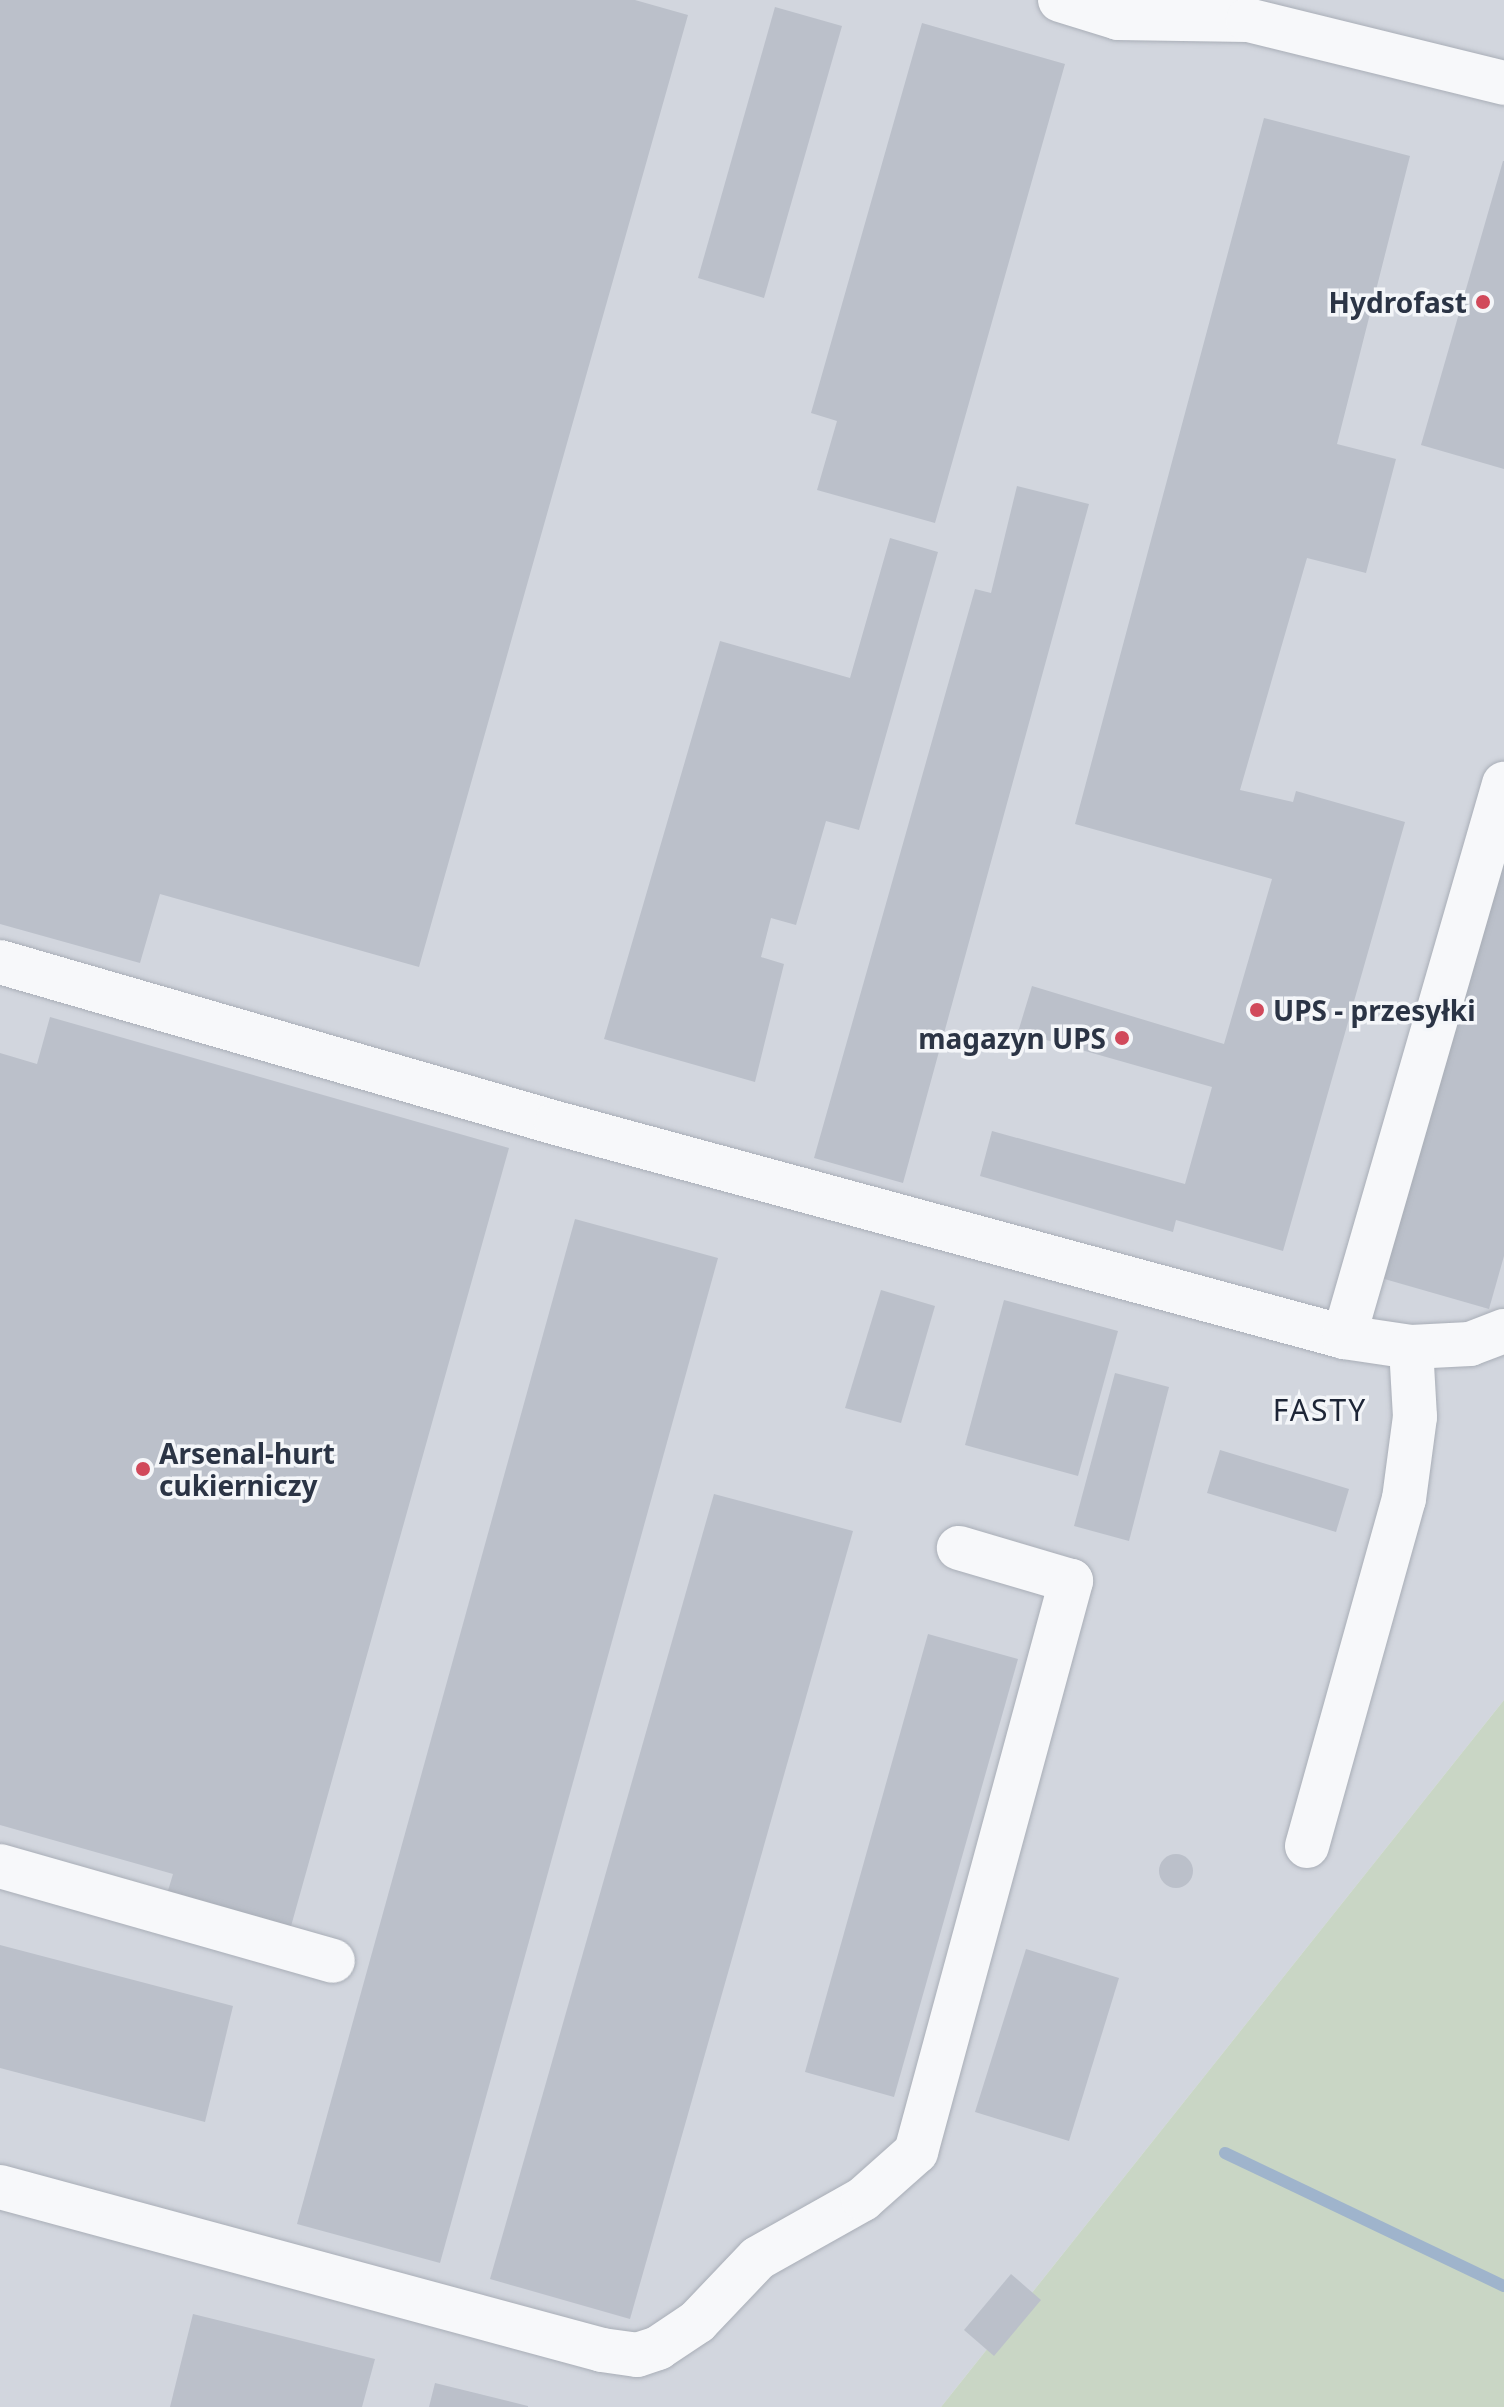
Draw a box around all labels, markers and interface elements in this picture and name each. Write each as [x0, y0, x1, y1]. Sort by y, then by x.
place label: Hydrofast [1329, 285, 1467, 319]
marker: Hydrofast [1474, 293, 1492, 311]
place label: UPS - przesyłki [1273, 993, 1476, 1027]
marker: UPS - przesyłki [1248, 1001, 1266, 1019]
place label: magazyn UPS [918, 1021, 1106, 1055]
marker: magazyn UPS [1113, 1029, 1131, 1047]
district label: FASTY [1273, 1392, 1367, 1428]
place label: Arsenal-hurt cukierniczy [159, 1436, 335, 1502]
marker: Arsenal-hurt cukierniczy [134, 1460, 152, 1478]

